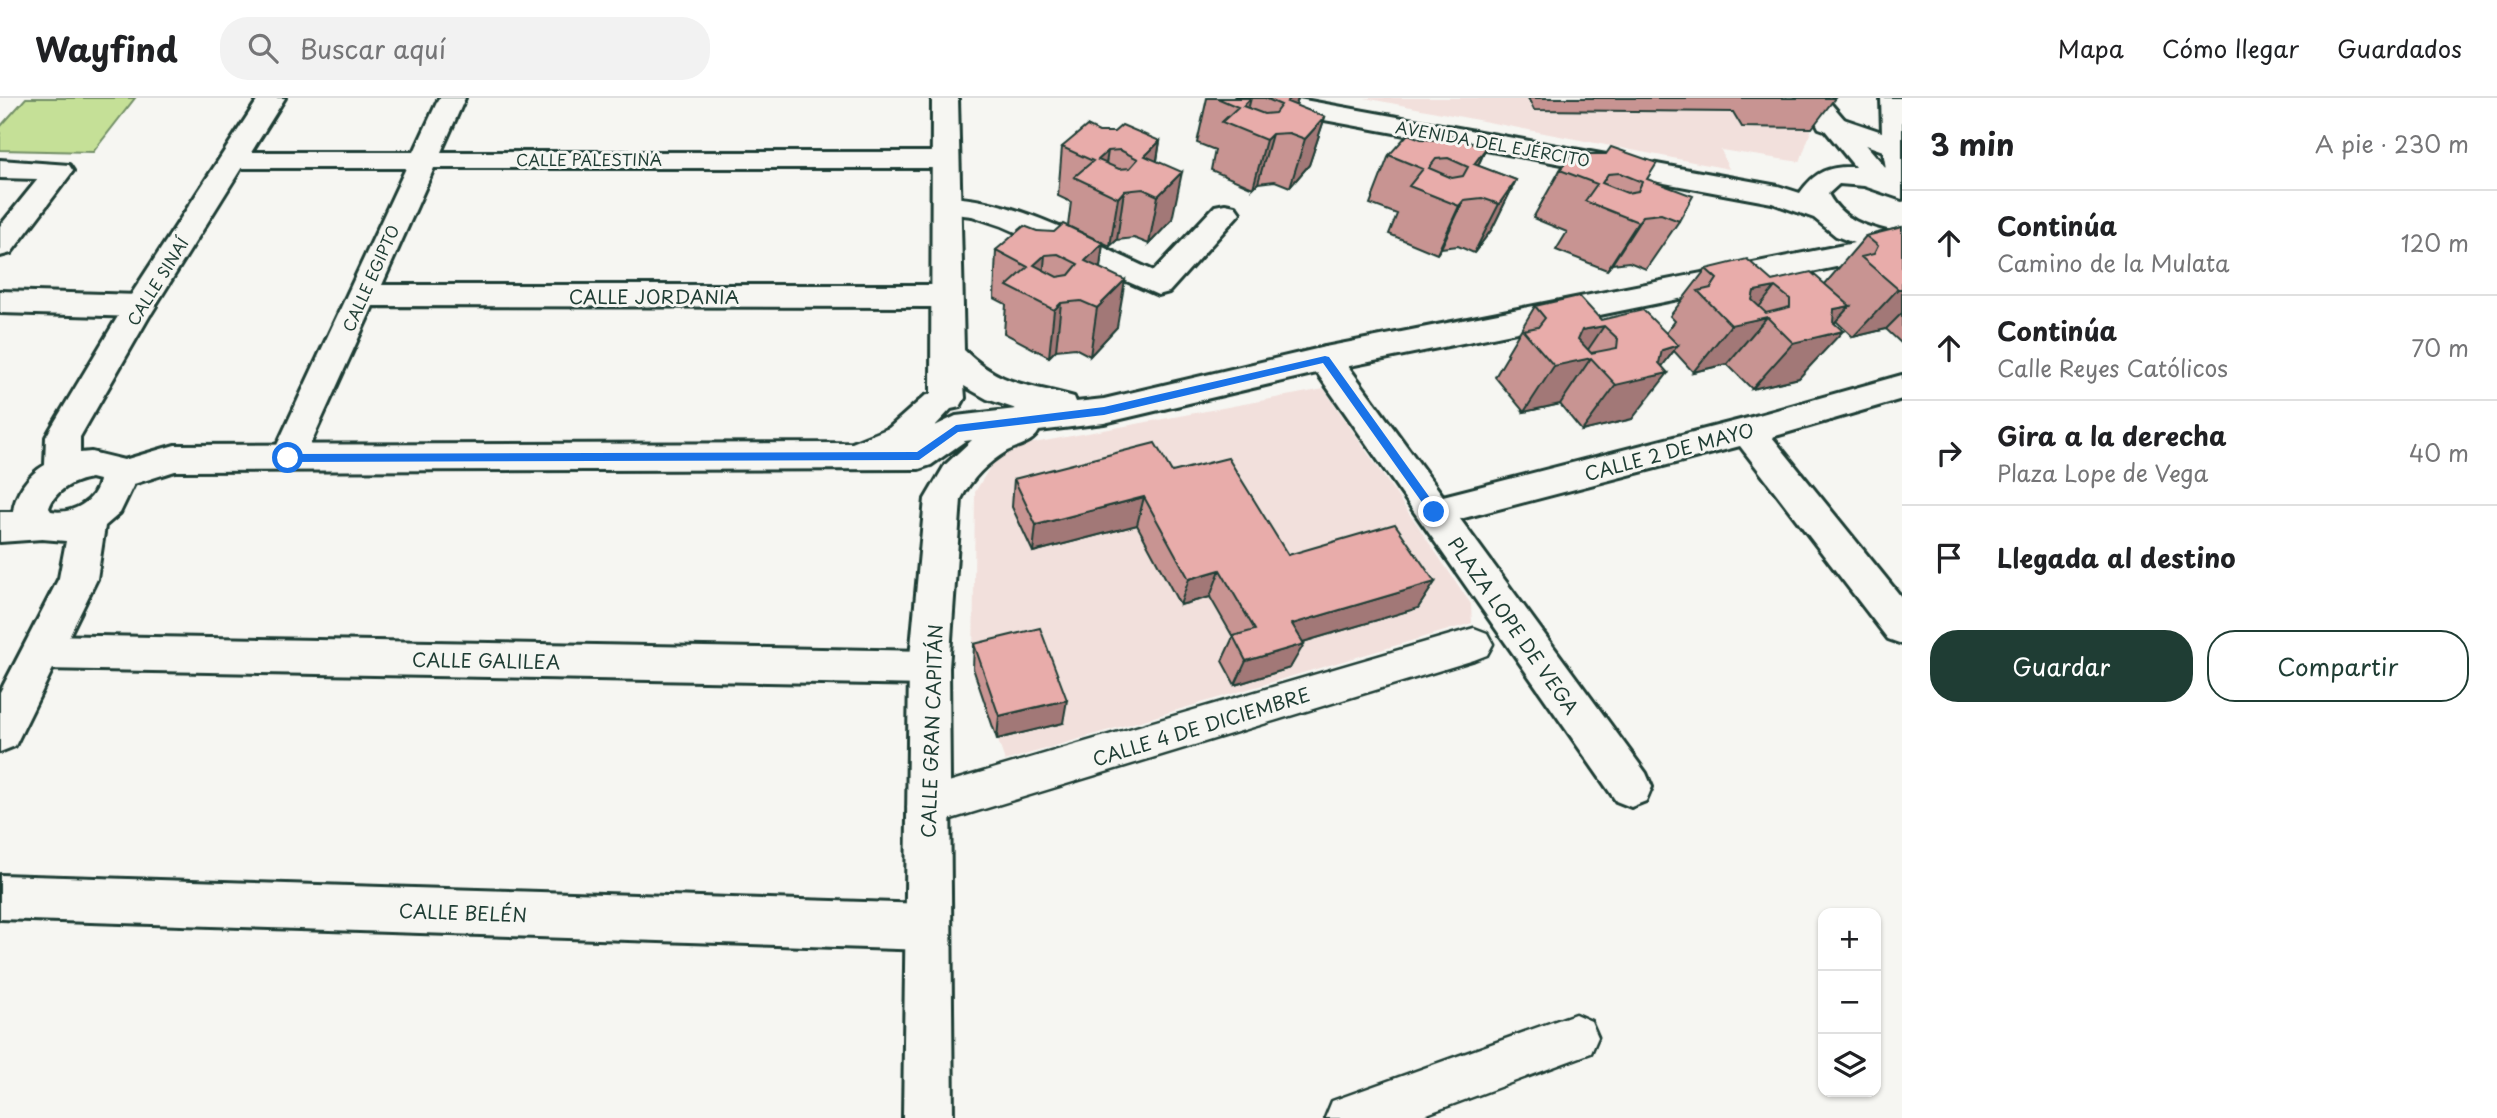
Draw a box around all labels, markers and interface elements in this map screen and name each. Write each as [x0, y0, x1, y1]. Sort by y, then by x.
search box [220, 17, 710, 80]
text: Wayfind [35, 23, 178, 73]
icon: search [244, 29, 282, 67]
text: Buscar aquí [300, 29, 446, 68]
text: Mapa [2058, 30, 2124, 66]
text: Cómo llegar [2162, 30, 2299, 66]
text: Guardados [2337, 30, 2462, 66]
street label: AVENIDA DEL EJÉRCITO [1394, 114, 1592, 172]
text: 3 min [1930, 121, 2015, 166]
text: A pie · 230 m [2315, 126, 2469, 161]
street label: CALLE PALESTINA [516, 147, 662, 171]
text: Continúa [1997, 206, 2117, 245]
street label: CALLE EGIPTO [336, 221, 404, 335]
icon: ahead [1930, 224, 1968, 262]
text: 120 m [2401, 225, 2469, 260]
street label: CALLE SINAÍ [120, 232, 194, 330]
text: Camino de la Mulata [1997, 245, 2230, 280]
street label: CALLE JORDANIA [569, 282, 739, 310]
text: Continúa [1997, 311, 2117, 350]
icon: ahead [1930, 329, 1968, 367]
text: 70 m [2411, 330, 2469, 365]
text: Calle Reyes Católicos [1997, 350, 2228, 385]
street label: CALLE 2 DE MAYO [1581, 415, 1757, 487]
text: Gira a la derecha [1997, 416, 2227, 455]
icon: right [1930, 434, 1968, 472]
text: 40 m [2409, 435, 2469, 470]
route start [272, 442, 303, 473]
text: Plaza Lope de Vega [1997, 455, 2208, 490]
route end [1418, 496, 1449, 527]
street label: PLAZA LOPE DE VEGA [1442, 531, 1586, 719]
text: Llegada al destino [1997, 538, 2236, 577]
icon: arrive [1930, 539, 1968, 577]
street label: CALLE GRAN CAPITÁN [913, 624, 949, 838]
button: Guardar [1930, 630, 2193, 702]
button: Compartir [2207, 630, 2469, 702]
street label: CALLE GALILEA [412, 645, 560, 675]
street label: CALLE 4 DE DICIEMBRE [1089, 680, 1313, 772]
street label: CALLE BELÉN [398, 896, 528, 928]
map controls [1818, 908, 1881, 1097]
button: + [1818, 908, 1881, 971]
button: − [1818, 971, 1881, 1034]
button: layers [1818, 1034, 1881, 1097]

